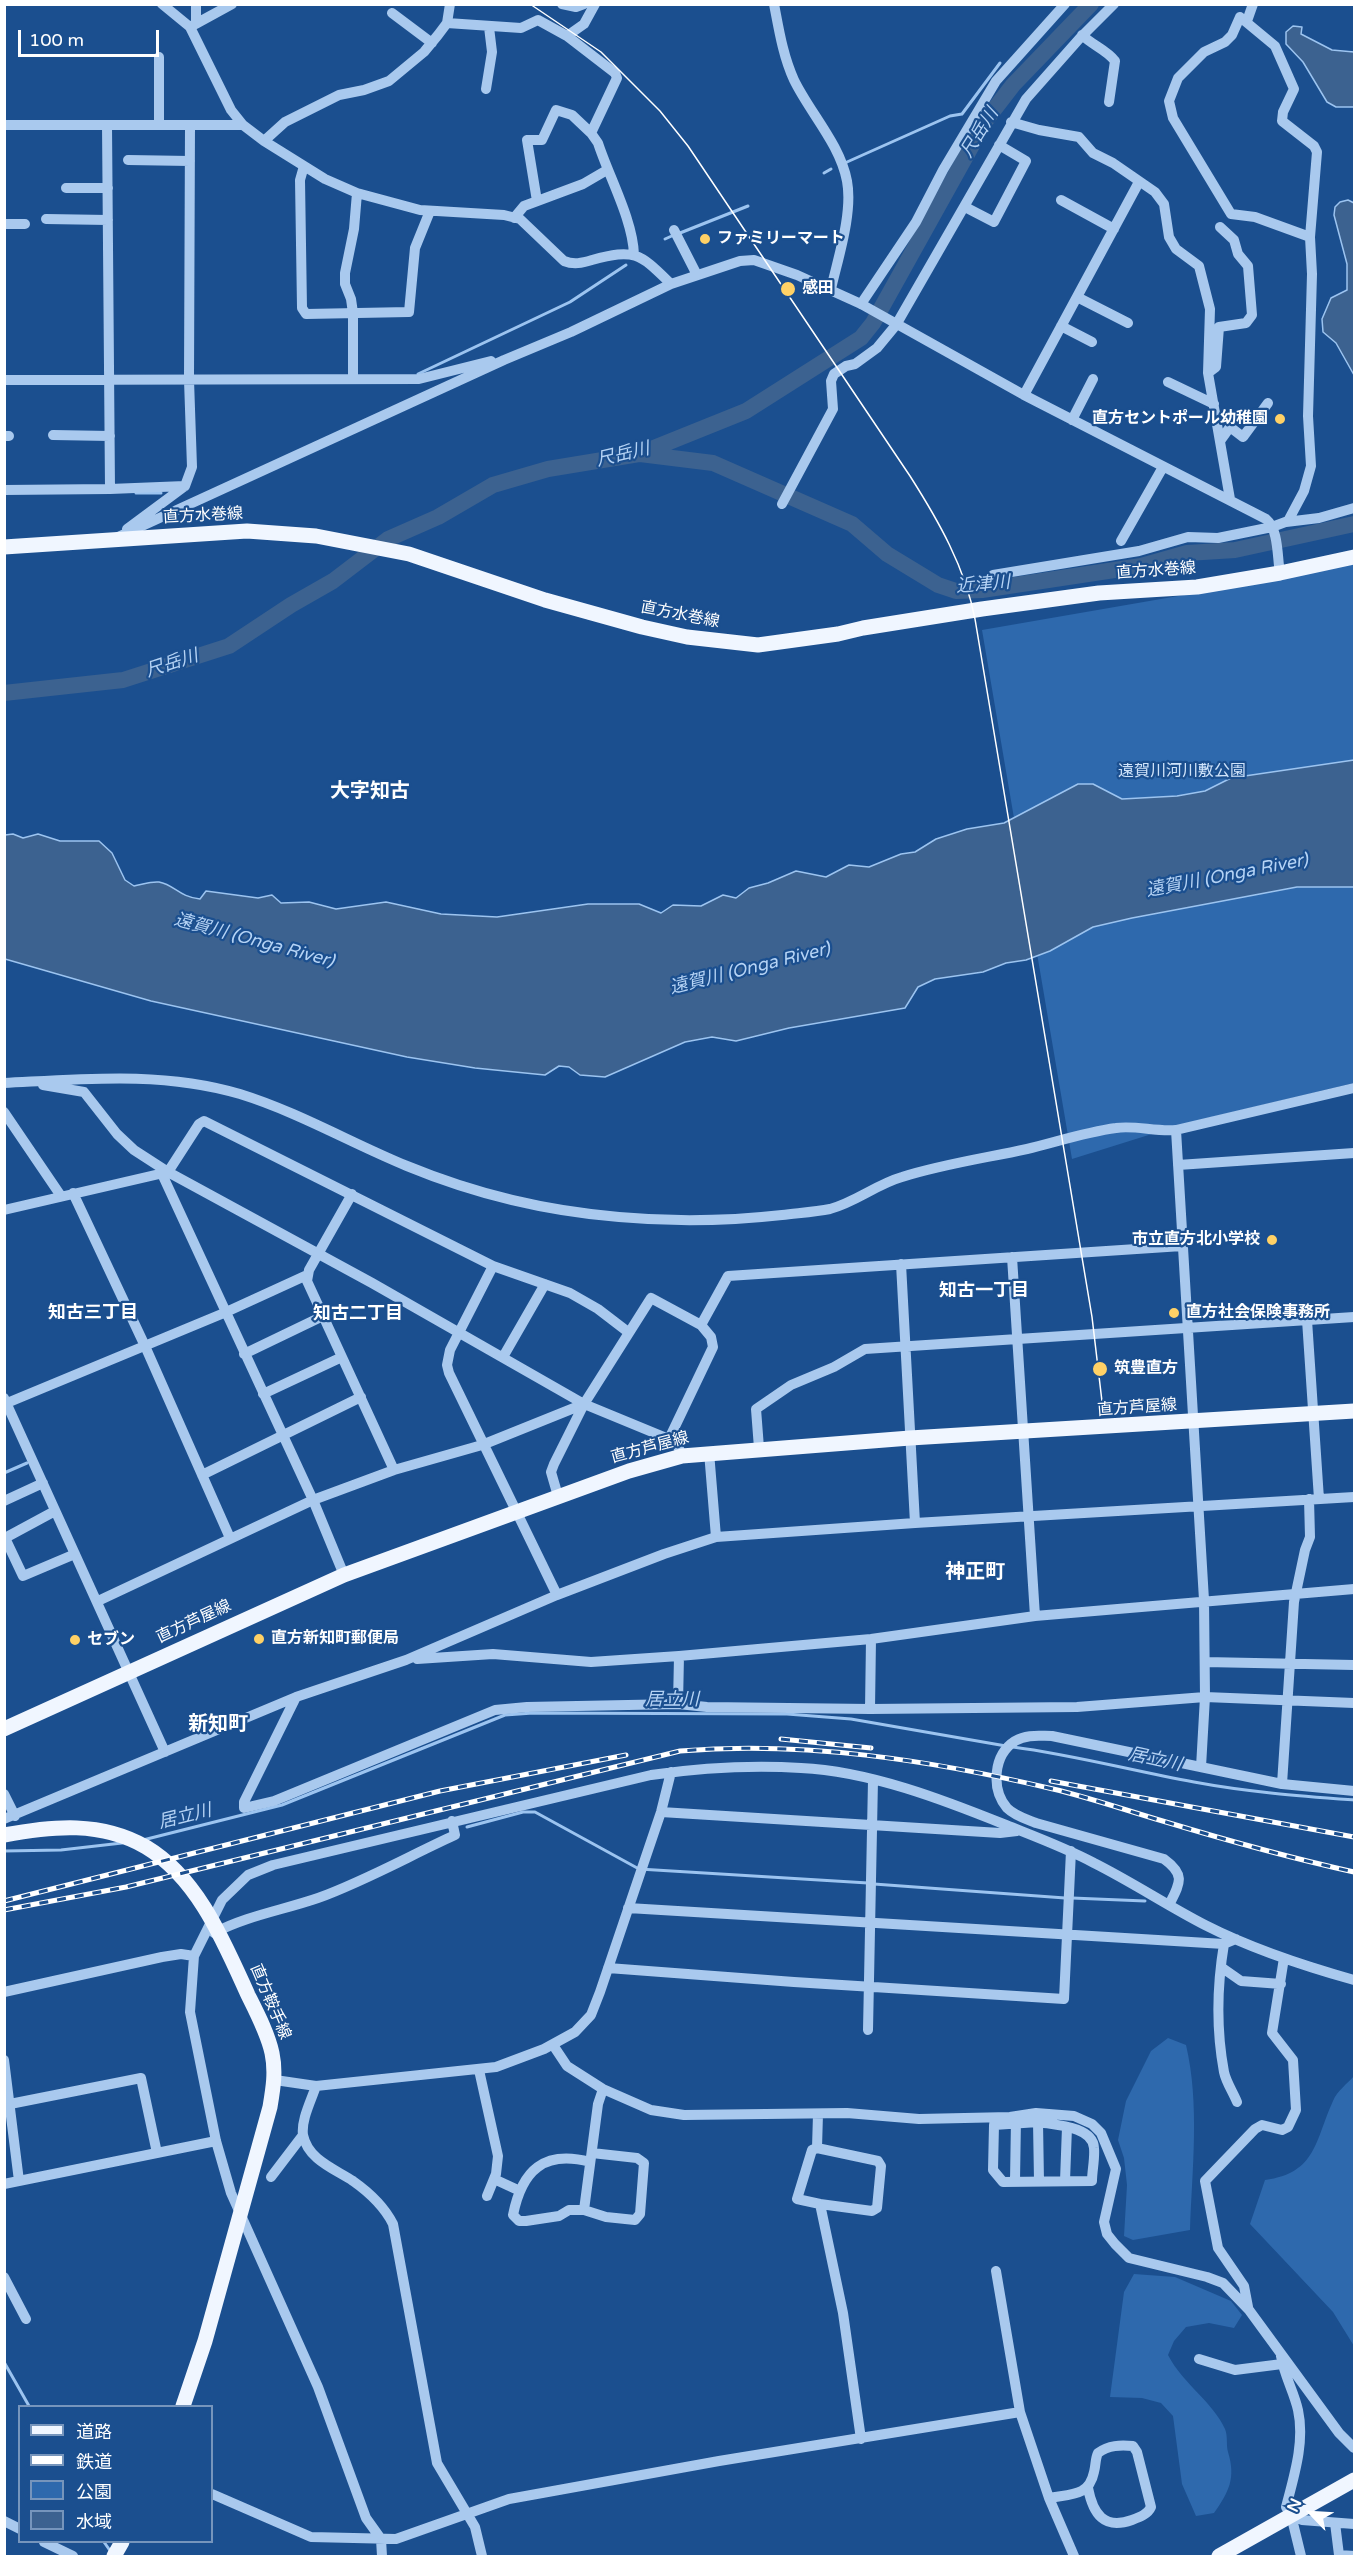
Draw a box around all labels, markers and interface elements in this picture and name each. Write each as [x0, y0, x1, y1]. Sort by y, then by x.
scale bar [21, 18, 162, 56]
text: 100 m [29, 29, 84, 51]
water label: 尺岳川 [957, 104, 1003, 162]
place label: ファミリーマート [717, 229, 845, 249]
marker: ファミリーマート [698, 232, 712, 246]
place label: 感田 [802, 279, 834, 299]
marker: 感田 [779, 280, 797, 298]
place label: 直方セントポール幼稚園 [1092, 409, 1268, 429]
marker: 直方セントポール幼稚園 [1273, 412, 1287, 426]
water label: 尺岳川 [594, 438, 652, 472]
street label: 直方水巻線 [163, 504, 243, 528]
street label: 直方水巻線 [1115, 559, 1197, 583]
water label: 近津川 [955, 572, 1011, 598]
street label: 直方水巻線 [639, 598, 721, 632]
water label: 尺岳川 [143, 645, 201, 683]
park label: 遠賀川河川敷公園 [1118, 762, 1246, 782]
district label: 大字知古 [330, 780, 410, 804]
water label: 遠賀川 (Onga River) [1144, 850, 1310, 902]
water label: 遠賀川 (Onga River) [172, 909, 336, 973]
water label: 遠賀川 (Onga River) [668, 939, 832, 999]
place label: 市立直方北小学校 [1132, 1230, 1260, 1250]
marker: 市立直方北小学校 [1265, 1233, 1279, 1247]
district label: 知古一丁目 [939, 1280, 1029, 1302]
district label: 知古三丁目 [48, 1302, 138, 1324]
district label: 知古二丁目 [313, 1303, 403, 1325]
place label: 直方社会保険事務所 [1186, 1303, 1330, 1323]
marker: 直方社会保険事務所 [1167, 1306, 1181, 1320]
place label: 筑豊直方 [1114, 1359, 1178, 1379]
marker: 筑豊直方 [1091, 1360, 1109, 1378]
street label: 直方芦屋線 [1096, 1396, 1178, 1420]
street label: 直方芦屋線 [609, 1428, 691, 1468]
district label: 神正町 [945, 1561, 1005, 1585]
street label: 直方芦屋線 [154, 1596, 234, 1648]
place label: 直方新知町郵便局 [271, 1629, 399, 1649]
place label: セブン [87, 1630, 135, 1650]
marker: 直方新知町郵便局 [252, 1632, 266, 1646]
marker: セブン [68, 1633, 82, 1647]
water label: 居立川 [645, 1689, 699, 1711]
district label: 新知町 [188, 1713, 248, 1737]
water label: 居立川 [1126, 1744, 1184, 1776]
water label: 居立川 [156, 1800, 214, 1834]
street label: 直方鞍手線 [246, 1961, 294, 2043]
legend [18, 2405, 213, 2543]
text: 道路 [76, 2421, 112, 2443]
text: 鉄道 [76, 2451, 112, 2473]
text: 公園 [76, 2481, 112, 2503]
north arrow [1281, 2483, 1341, 2543]
text: N [1283, 2495, 1306, 2515]
text: 水域 [76, 2511, 112, 2533]

